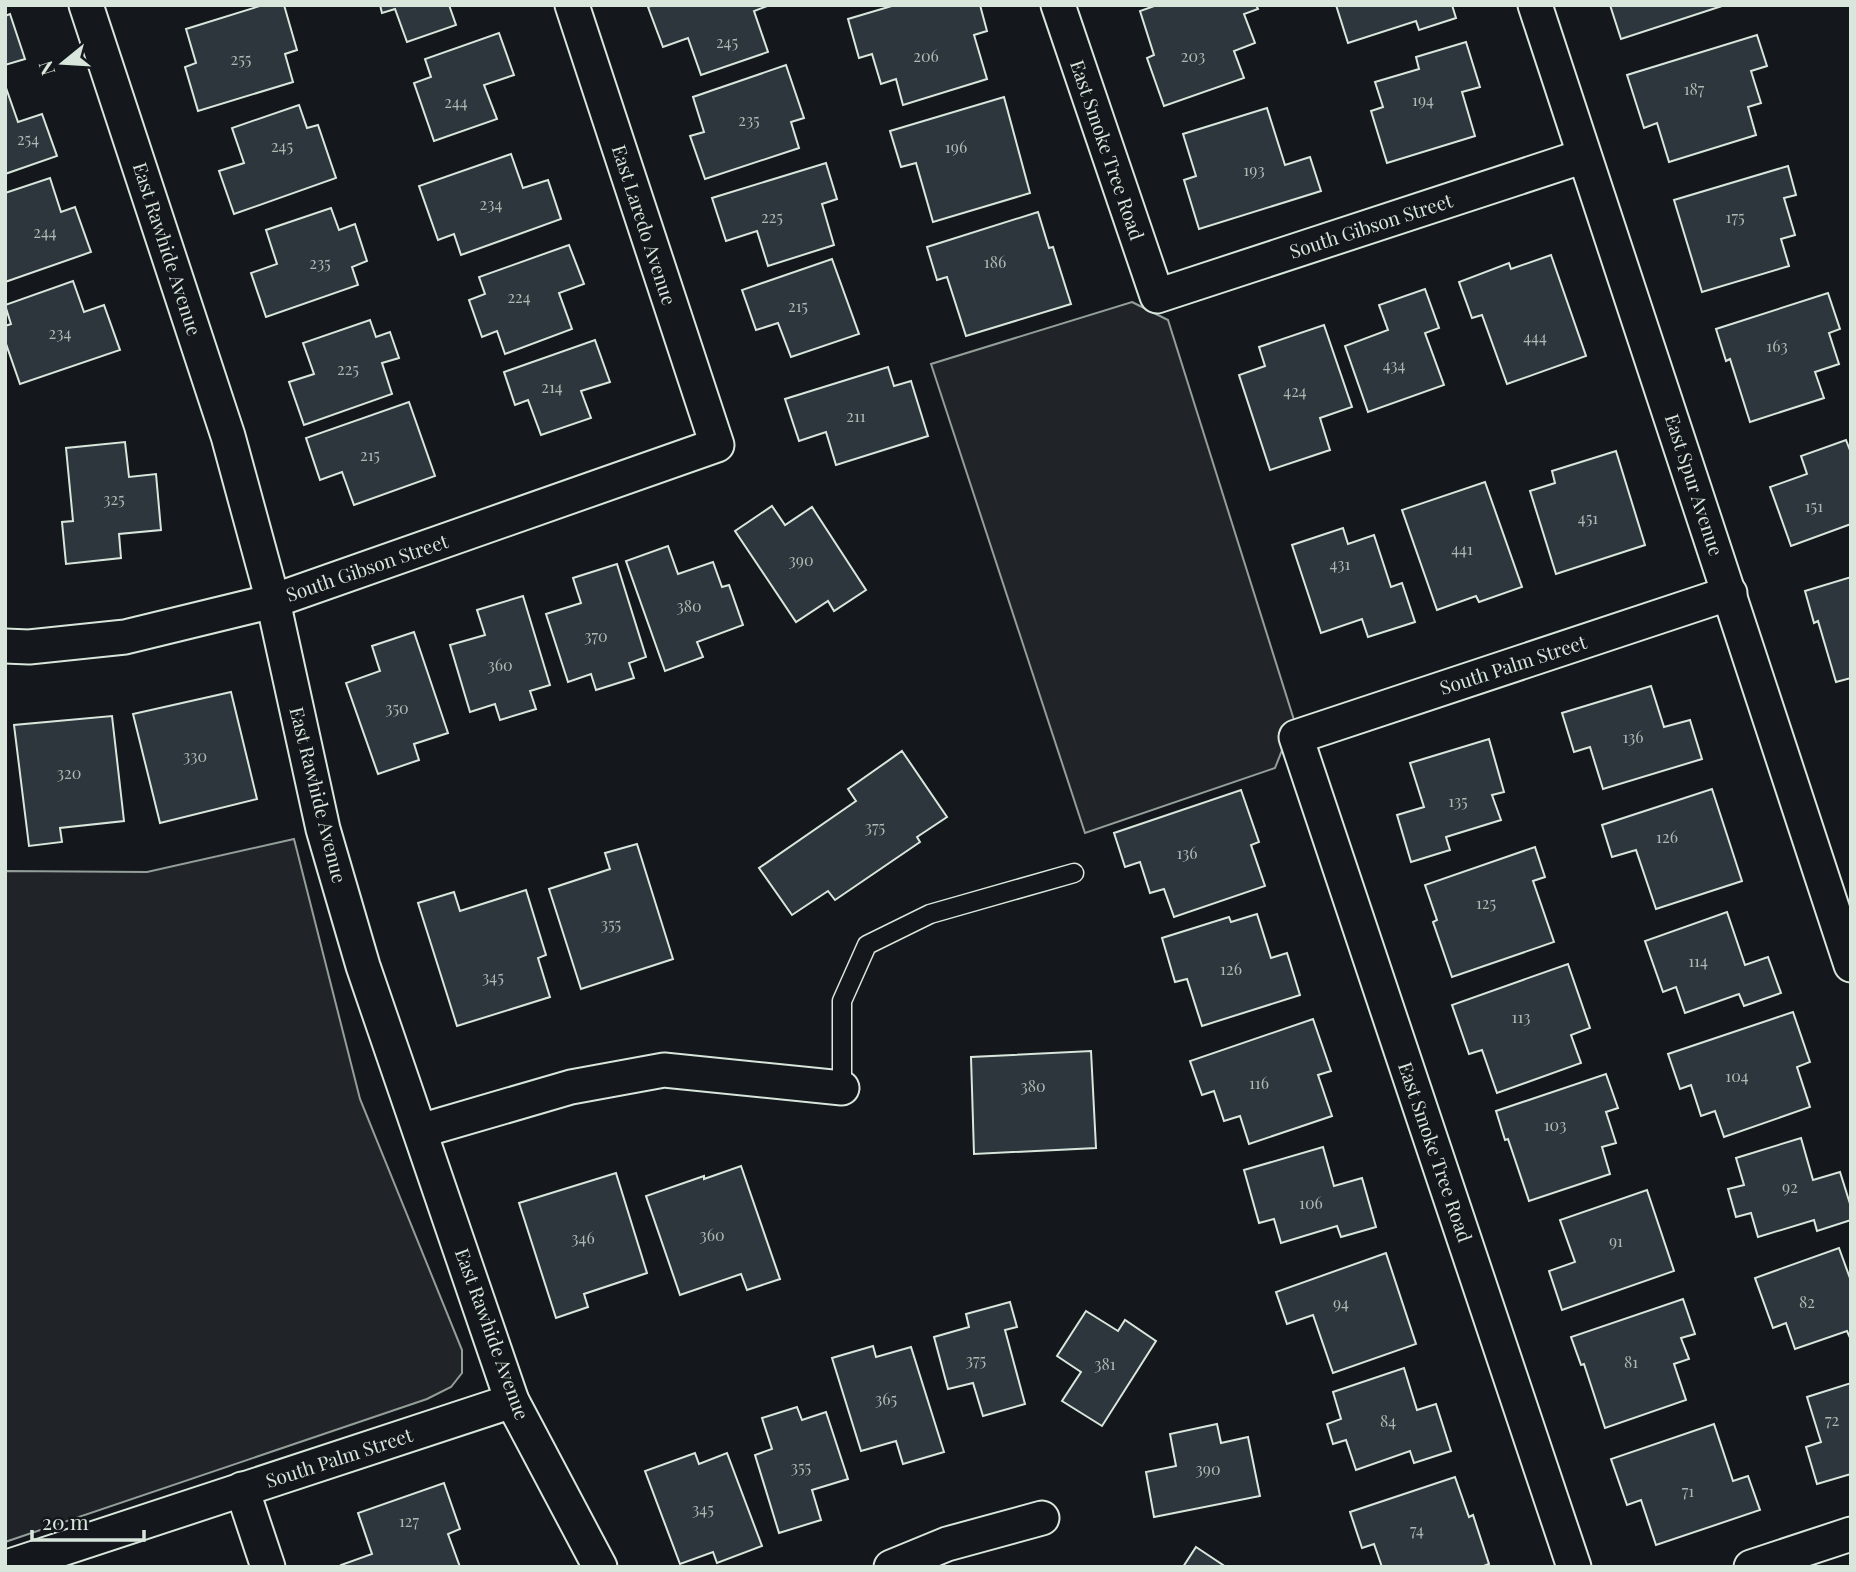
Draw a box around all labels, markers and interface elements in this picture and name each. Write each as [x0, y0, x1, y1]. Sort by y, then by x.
north arrow [28, 28, 98, 98]
house number: 245 [716, 31, 738, 52]
house number: 206 [913, 45, 939, 66]
house number: 203 [1181, 45, 1205, 66]
house number: 255 [231, 48, 251, 69]
street label: East Smoke Tree Road [1065, 56, 1151, 243]
text: N [31, 58, 60, 79]
house number: 187 [1684, 78, 1705, 99]
house number: 194 [1412, 89, 1434, 110]
house number: 244 [444, 91, 468, 112]
house number: 235 [738, 109, 760, 130]
house number: 254 [17, 128, 39, 149]
house number: 245 [271, 135, 293, 156]
house number: 196 [945, 136, 967, 157]
street label: East Laredo Avenue [607, 141, 683, 308]
street label: East Rawhide Avenue [128, 159, 208, 339]
house number: 193 [1243, 159, 1265, 180]
street label: South Gibson Street [1286, 186, 1456, 264]
house number: 234 [480, 193, 502, 214]
house number: 225 [761, 206, 783, 227]
house number: 175 [1725, 206, 1745, 227]
house number: 244 [33, 221, 57, 242]
house number: 186 [984, 251, 1006, 272]
house number: 235 [309, 252, 331, 273]
house number: 224 [507, 286, 531, 307]
house number: 215 [788, 295, 808, 316]
house number: 234 [49, 322, 71, 343]
house number: 444 [1523, 326, 1547, 347]
house number: 163 [1766, 335, 1788, 356]
house number: 434 [1383, 354, 1405, 375]
house number: 225 [337, 358, 359, 379]
house number: 214 [541, 376, 563, 397]
house number: 424 [1283, 380, 1307, 401]
house number: 211 [846, 405, 866, 426]
street label: East Spur Avenue [1660, 410, 1730, 559]
house number: 215 [360, 444, 380, 465]
house number: 325 [103, 488, 125, 509]
house number: 151 [1805, 495, 1823, 516]
house number: 451 [1578, 507, 1598, 528]
street label: South Gibson Street [282, 527, 452, 607]
house number: 441 [1451, 538, 1473, 559]
house number: 390 [789, 549, 813, 570]
house number: 431 [1330, 553, 1350, 574]
house number: 380 [676, 595, 702, 616]
house number: 370 [584, 625, 608, 646]
street label: South Palm Street [1436, 628, 1590, 700]
house number: 360 [487, 654, 513, 675]
house number: 350 [385, 697, 409, 718]
street label: East Rawhide Avenue [285, 704, 353, 886]
house number: 136 [1622, 726, 1644, 747]
house number: 330 [183, 745, 207, 766]
house number: 320 [57, 762, 81, 783]
house number: 135 [1448, 790, 1468, 811]
house number: 375 [865, 816, 885, 837]
house number: 126 [1656, 826, 1678, 847]
house number: 136 [1176, 842, 1198, 863]
house number: 125 [1476, 892, 1496, 913]
house number: 355 [601, 913, 621, 934]
house number: 114 [1688, 950, 1708, 971]
house number: 126 [1220, 958, 1242, 979]
house number: 345 [482, 966, 504, 987]
house number: 113 [1512, 1006, 1530, 1027]
street label: East Smoke Tree Road [1393, 1058, 1479, 1245]
house number: 104 [1725, 1065, 1749, 1086]
house number: 116 [1249, 1072, 1269, 1093]
house number: 380 [1020, 1075, 1046, 1096]
house number: 103 [1544, 1114, 1566, 1135]
house number: 92 [1782, 1176, 1798, 1197]
house number: 106 [1299, 1192, 1323, 1213]
house number: 360 [699, 1224, 725, 1245]
house number: 346 [571, 1227, 595, 1248]
house number: 91 [1609, 1230, 1623, 1251]
street label: East Rawhide Avenue [450, 1244, 536, 1423]
house number: 82 [1799, 1291, 1815, 1312]
house number: 94 [1333, 1292, 1349, 1313]
house number: 375 [966, 1349, 986, 1370]
house number: 81 [1624, 1351, 1638, 1372]
house number: 381 [1094, 1353, 1116, 1374]
house number: 365 [875, 1388, 897, 1409]
house number: 72 [1825, 1409, 1839, 1430]
house number: 84 [1380, 1410, 1396, 1431]
street label: South Palm Street [262, 1421, 416, 1493]
house number: 355 [791, 1456, 811, 1477]
house number: 390 [1196, 1458, 1220, 1479]
house number: 71 [1682, 1480, 1694, 1501]
scale bar [32, 1498, 144, 1542]
house number: 345 [692, 1498, 714, 1519]
text: 20 m [42, 1507, 89, 1535]
house number: 127 [399, 1510, 420, 1531]
house number: 74 [1410, 1519, 1424, 1540]

